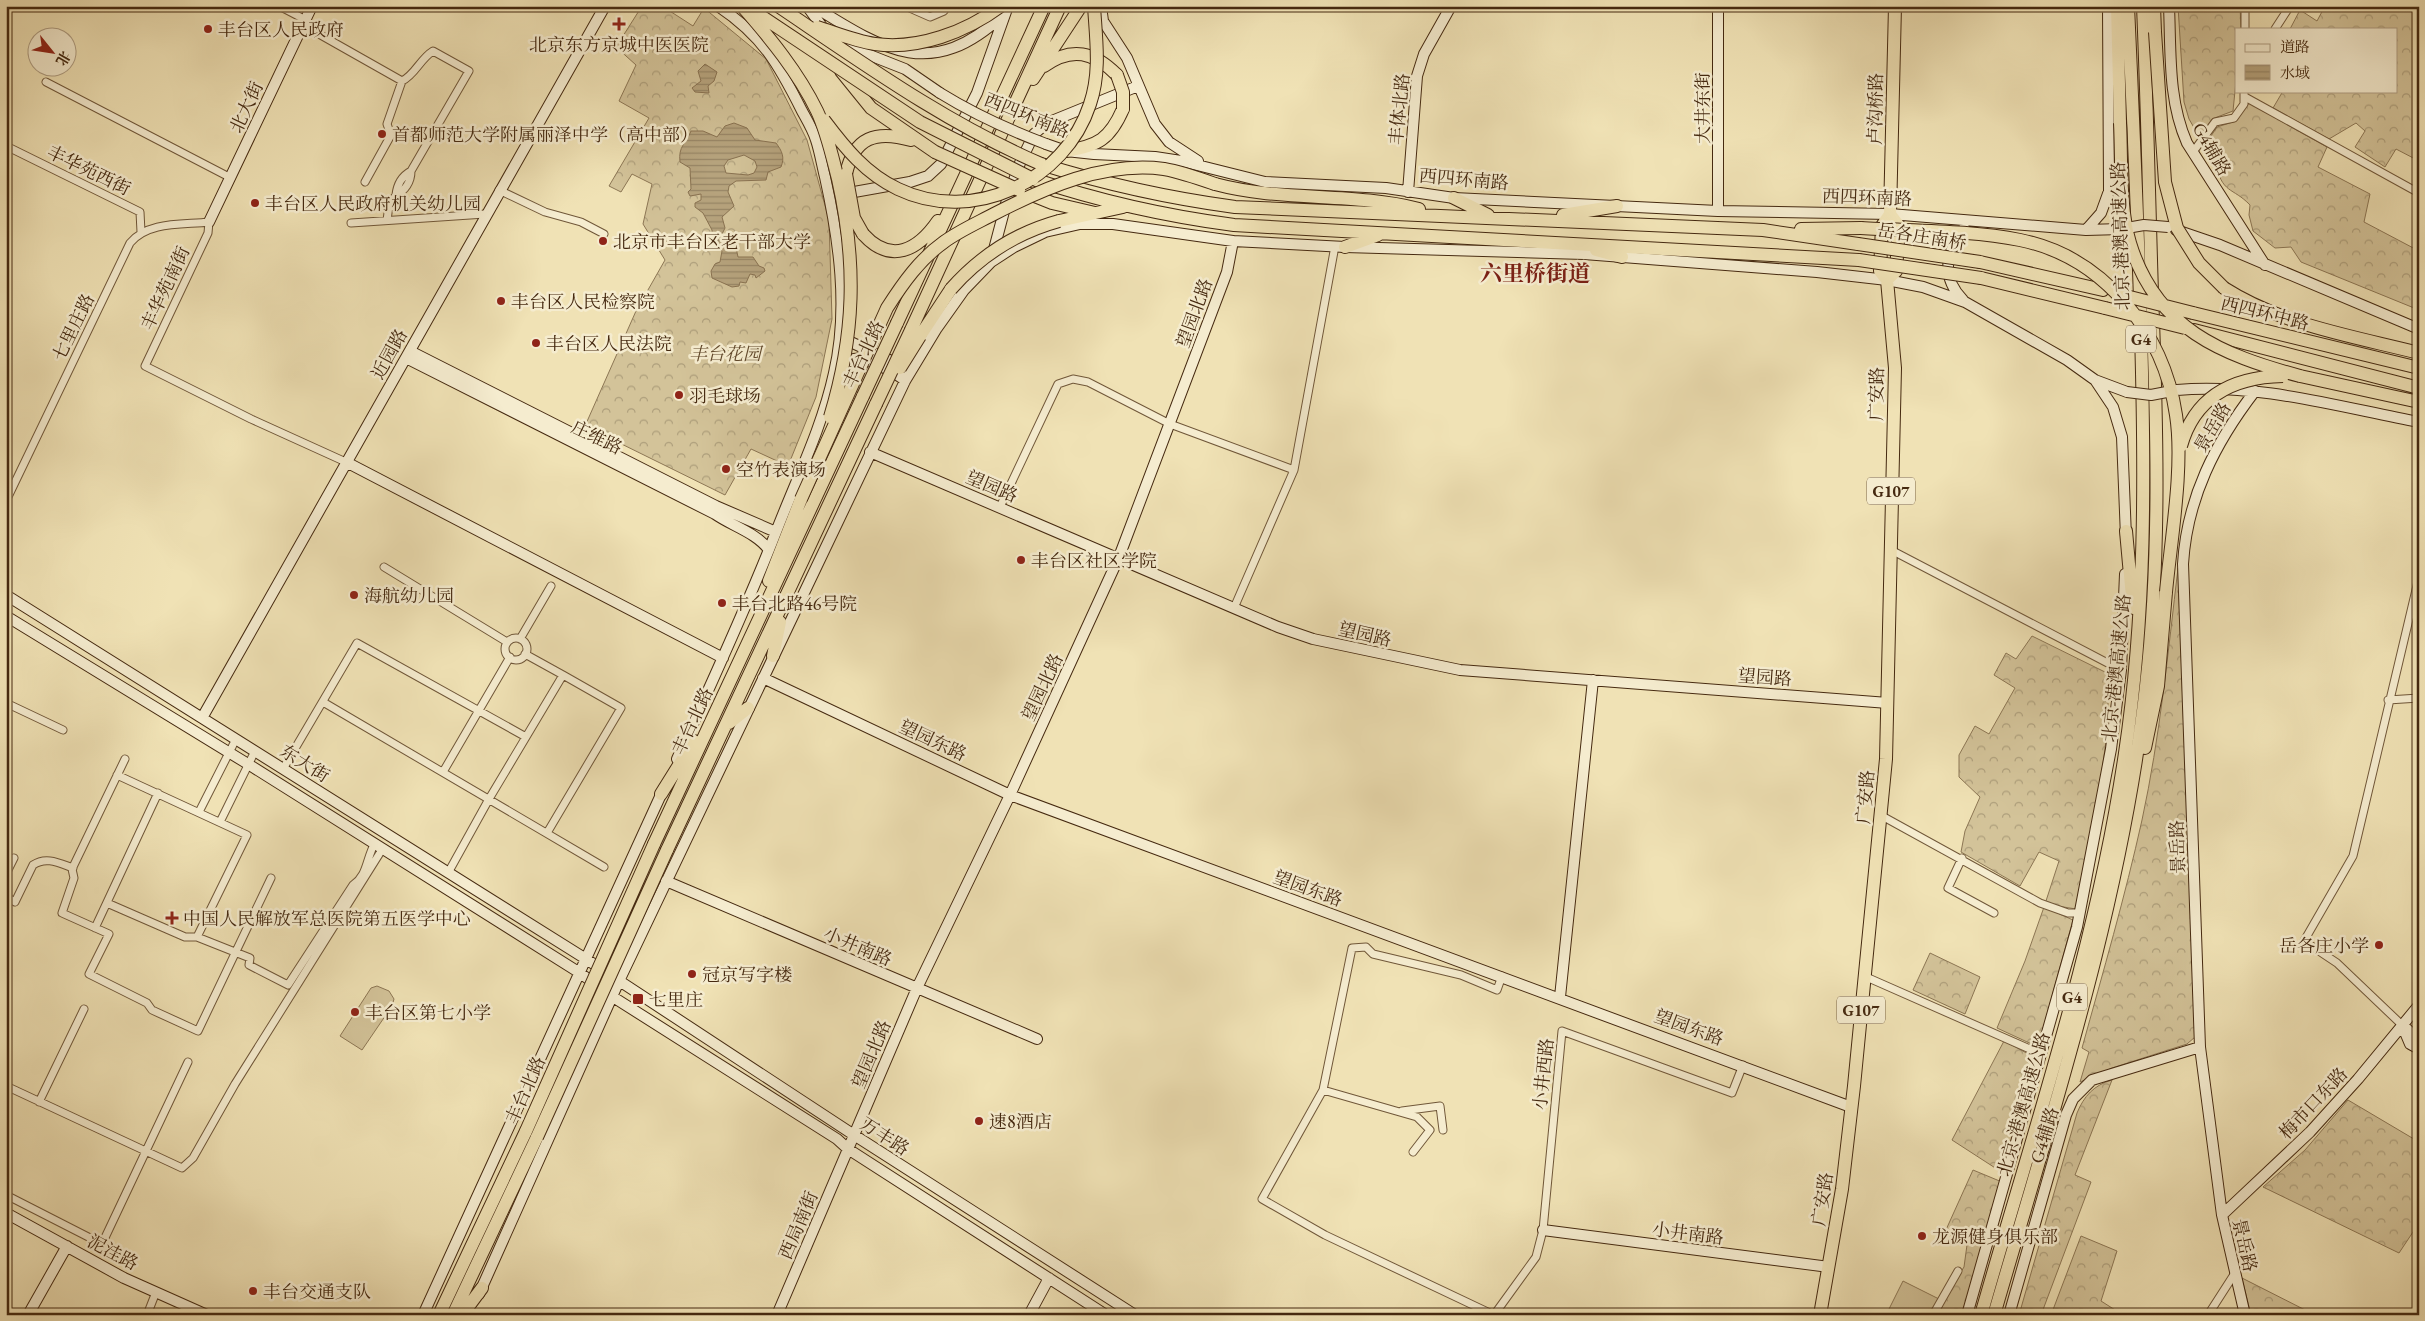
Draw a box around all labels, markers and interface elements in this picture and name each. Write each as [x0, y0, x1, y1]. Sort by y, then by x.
marker: 北京东方京城中医医院 [612, 17, 626, 31]
place label: 丰台区人民政府 [218, 18, 344, 41]
marker: 丰台区人民政府 [202, 23, 214, 35]
north arrow [28, 28, 78, 78]
legend [2235, 28, 2398, 92]
place label: 北京东方京城中医医院 [529, 33, 709, 56]
text: 道路 [2280, 37, 2310, 56]
text: 北 [52, 48, 75, 69]
text: 水域 [2280, 63, 2310, 82]
street label: 丰体北路 [1384, 72, 1414, 146]
street label: 大井东街 [1691, 72, 1714, 144]
street label: 卢沟桥路 [1863, 73, 1887, 145]
street label: 北大街 [224, 78, 268, 136]
street label: 西四环南路 [981, 87, 1073, 143]
street label: G4辅路 [2188, 118, 2236, 180]
place label: 首都师范大学附属丽泽中学（高中部） [392, 123, 698, 146]
marker: 首都师范大学附属丽泽中学（高中部） [376, 128, 388, 140]
street label: 丰华苑西街 [44, 140, 134, 200]
street label: 北京-港澳高速公路 [2106, 161, 2134, 311]
street label: 西四环南路 [1418, 164, 1510, 194]
street label: 西四环南路 [1822, 184, 1912, 210]
place label: 丰台区人民政府机关幼儿园 [265, 192, 481, 215]
marker: 丰台区人民政府机关幼儿园 [249, 197, 261, 209]
street label: 岳各庄南桥 [1876, 218, 1968, 254]
place label: 北京市丰台区老干部大学 [613, 230, 811, 253]
marker: 北京市丰台区老干部大学 [597, 235, 609, 247]
street label: 丰华苑南街 [136, 242, 194, 334]
district label: 六里桥街道 [1480, 259, 1590, 288]
street label: 望园北路 [1171, 275, 1217, 351]
street label: 七里庄路 [47, 290, 99, 364]
place label: 丰台区人民检察院 [511, 290, 655, 313]
street label: 西四环中路 [2219, 291, 2311, 335]
marker: 丰台区人民检察院 [495, 295, 507, 307]
street label: 丰台北路 [837, 317, 889, 391]
street label: 近园路 [366, 325, 412, 383]
road number: G4 [2126, 326, 2156, 352]
place label: 丰台区人民法院 [546, 332, 672, 355]
marker: 丰台区人民法院 [530, 337, 542, 349]
park label: 丰台花园 [689, 342, 764, 365]
street label: 广安路 [1864, 367, 1888, 421]
place label: 羽毛球场 [689, 384, 761, 407]
marker: 羽毛球场 [673, 389, 685, 401]
street label: 景岳路 [2189, 398, 2235, 456]
street label: 庄维路 [568, 415, 626, 459]
place label: 空竹表演场 [736, 458, 826, 481]
marker: 空竹表演场 [720, 463, 732, 475]
street label: 望园路 [963, 465, 1021, 507]
road number: G107 [1867, 478, 1915, 504]
place label: 丰台区社区学院 [1031, 549, 1157, 572]
marker: 丰台区社区学院 [1015, 554, 1027, 566]
place label: 海航幼儿园 [364, 584, 454, 607]
marker: 海航幼儿园 [348, 589, 360, 601]
place label: 丰台北路46号院 [732, 592, 857, 615]
street label: 北京-港澳高速公路 [2097, 593, 2135, 743]
marker: 丰台北路46号院 [716, 597, 728, 609]
street label: 望园路 [1336, 617, 1394, 651]
street label: 望园北路 [1016, 650, 1068, 724]
street label: 望园路 [1737, 664, 1793, 690]
street label: 丰台北路 [666, 684, 718, 758]
street label: 望园东路 [896, 714, 970, 766]
street label: 东大街 [276, 739, 334, 787]
street label: 广安路 [1851, 769, 1879, 825]
street label: 景岳路 [2165, 820, 2189, 874]
street label: 望园东路 [1270, 865, 1346, 911]
place label: 中国人民解放军总医院第五医学中心 [183, 907, 471, 930]
marker: 中国人民解放军总医院第五医学中心 [165, 911, 179, 925]
street label: 小井南路 [820, 921, 896, 971]
place label: 岳各庄小学 [2279, 934, 2369, 957]
marker: 岳各庄小学 [2373, 939, 2385, 951]
place label: 冠京写字楼 [702, 963, 792, 986]
marker: 冠京写字楼 [686, 968, 698, 980]
road number: G4 [2057, 984, 2087, 1010]
place label: 七里庄 [649, 988, 703, 1011]
marker: 七里庄 [631, 992, 645, 1006]
road number: G107 [1837, 996, 1885, 1024]
place label: 丰台区第七小学 [365, 1001, 491, 1024]
street label: 望园东路 [1651, 1004, 1727, 1050]
marker: 丰台区第七小学 [349, 1006, 361, 1018]
street label: 望园北路 [846, 1016, 896, 1092]
street label: 北京-港澳高速公路 [1991, 1029, 2055, 1179]
street label: 小井西路 [1528, 1037, 1558, 1111]
street label: 丰台北路 [500, 1052, 550, 1128]
street label: 梅市口东路 [2274, 1062, 2352, 1144]
street label: G4辅路 [2025, 1104, 2063, 1166]
place label: 速8酒店 [989, 1110, 1052, 1133]
street label: 万丰路 [856, 1112, 914, 1160]
marker: 速8酒店 [973, 1115, 985, 1127]
street label: 广安路 [1806, 1171, 1838, 1227]
street label: 西局南街 [773, 1187, 823, 1263]
street label: 景岳路 [2228, 1216, 2262, 1274]
street label: 小井南路 [1651, 1217, 1725, 1249]
place label: 龙源健身俱乐部 [1932, 1225, 2058, 1248]
street label: 泥洼路 [84, 1229, 142, 1275]
marker: 龙源健身俱乐部 [1916, 1230, 1928, 1242]
place label: 丰台交通支队 [263, 1280, 371, 1303]
marker: 丰台交通支队 [247, 1285, 259, 1297]

